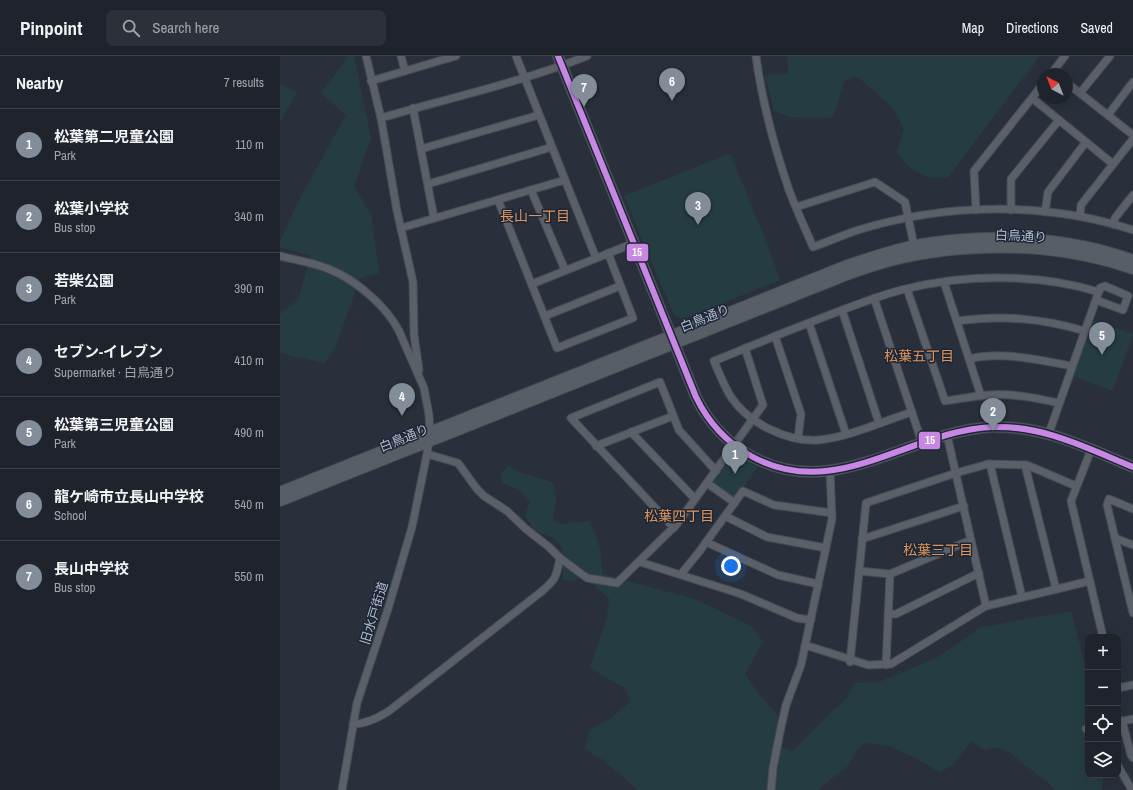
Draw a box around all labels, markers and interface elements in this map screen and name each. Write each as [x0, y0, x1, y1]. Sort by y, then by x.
search box [106, 10, 386, 46]
text: Pinpoint [20, 15, 82, 41]
icon: search [120, 17, 142, 39]
text: Search here [152, 17, 219, 38]
text: Map [962, 19, 984, 37]
text: Directions [1006, 19, 1058, 37]
text: Saved [1080, 19, 1113, 37]
pin: 6 [659, 68, 685, 101]
north arrow [1037, 68, 1073, 104]
text: Nearby [16, 71, 63, 94]
text: 7 results [224, 74, 264, 91]
pin: 7 [571, 74, 597, 107]
text: 松葉第二児童公園 [54, 126, 174, 147]
text: 1 [26, 136, 32, 153]
text: 110 m [235, 136, 264, 153]
text: Park [54, 147, 76, 164]
pin: 3 [685, 192, 711, 225]
text: 松葉小学校 [54, 198, 129, 219]
district label: 長山一丁目 [500, 207, 570, 225]
text: 2 [26, 208, 32, 225]
text: 340 m [234, 208, 264, 225]
text: Bus stop [54, 219, 95, 236]
street label: 白鳥通り [995, 226, 1047, 246]
line badge: 15 [626, 243, 649, 262]
text: 15 [632, 245, 642, 259]
text: 若柴公園 [54, 270, 114, 291]
text: 3 [26, 280, 32, 297]
text: 390 m [234, 280, 264, 297]
text: Park [54, 291, 76, 308]
street label: 白鳥通り [678, 300, 732, 336]
pin: 5 [1089, 322, 1115, 355]
text: セブン-イレブン [54, 341, 163, 362]
district label: 松葉五丁目 [884, 347, 954, 365]
text: 4 [26, 352, 32, 369]
text: 410 m [234, 352, 264, 369]
text: Supermarket · 白鳥通り [54, 364, 176, 381]
pin: 4 [389, 383, 415, 416]
pin: 2 [980, 398, 1006, 431]
text: 松葉第三児童公園 [54, 414, 174, 435]
street label: 白鳥通り [377, 420, 431, 456]
text: 5 [26, 424, 32, 441]
text: 490 m [234, 424, 264, 441]
line badge: 15 [918, 431, 941, 450]
text: 15 [925, 433, 935, 447]
text: Park [54, 435, 76, 452]
pin: 1 [722, 441, 748, 474]
text: 龍ケ崎市立長山中学校 [54, 486, 204, 507]
text: 6 [26, 496, 32, 513]
text: 540 m [234, 496, 264, 513]
text: School [54, 507, 87, 524]
district label: 松葉四丁目 [644, 507, 714, 525]
district label: 松葉三丁目 [903, 541, 973, 559]
your location [721, 556, 741, 576]
text: 長山中学校 [54, 558, 129, 579]
text: 7 [26, 568, 32, 585]
text: 550 m [234, 568, 264, 585]
text: Bus stop [54, 579, 95, 596]
street label: 旧水戸街道 [356, 579, 392, 647]
map controls [1085, 634, 1121, 778]
button: + [1085, 634, 1121, 670]
button: − [1085, 670, 1121, 706]
button: locate [1085, 706, 1121, 742]
button: layers [1085, 742, 1121, 778]

